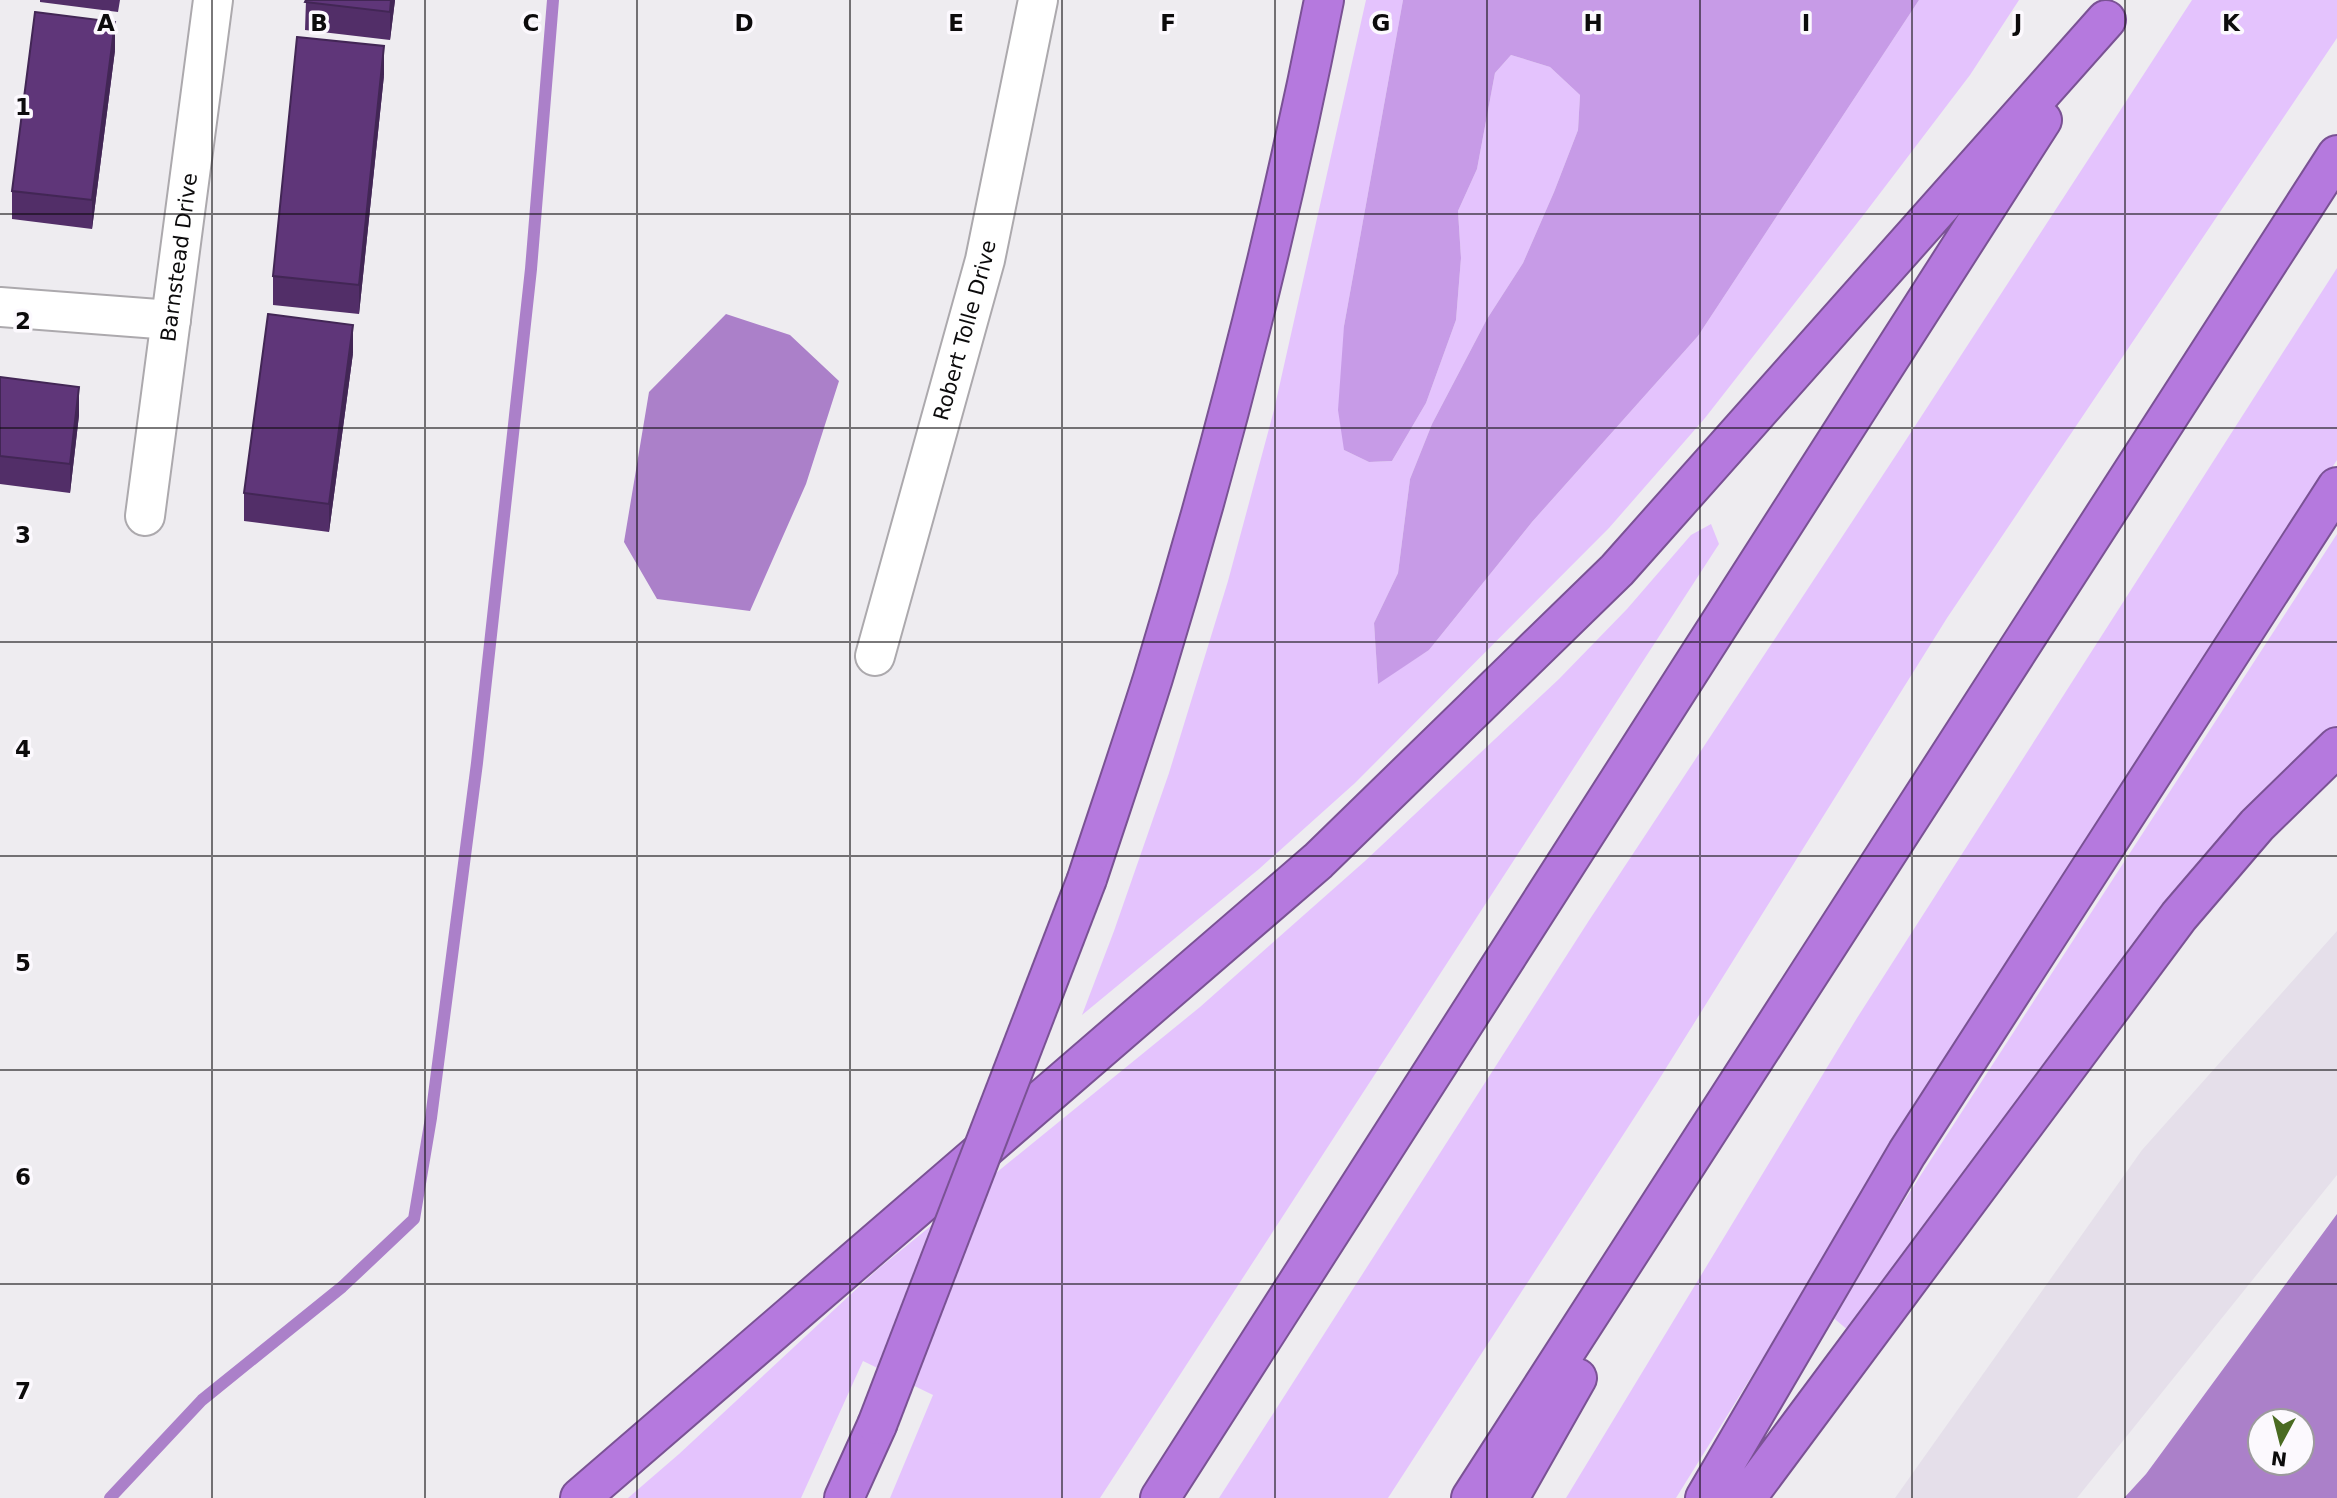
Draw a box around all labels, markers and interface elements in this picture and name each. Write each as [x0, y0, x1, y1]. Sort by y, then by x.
text: A [97, 10, 115, 36]
text: B [310, 10, 328, 36]
text: C [523, 10, 539, 36]
text: D [734, 10, 754, 36]
text: E [948, 10, 964, 36]
text: F [1160, 10, 1176, 36]
text: G [1372, 10, 1390, 36]
text: H [1583, 10, 1603, 36]
text: I [1802, 10, 1810, 36]
text: J [2012, 10, 2022, 36]
text: K [2222, 10, 2241, 36]
text: 1 [15, 94, 31, 120]
street label: Barnstead Drive [156, 171, 202, 343]
street label: Robert Tolle Drive [929, 238, 1001, 423]
text: 2 [15, 308, 31, 334]
text: 3 [15, 522, 31, 548]
text: 4 [15, 736, 31, 762]
text: 5 [15, 950, 31, 976]
text: 6 [15, 1164, 31, 1190]
text: 7 [15, 1378, 31, 1404]
north arrow [2246, 1407, 2316, 1477]
text: N [2270, 1447, 2288, 1471]

